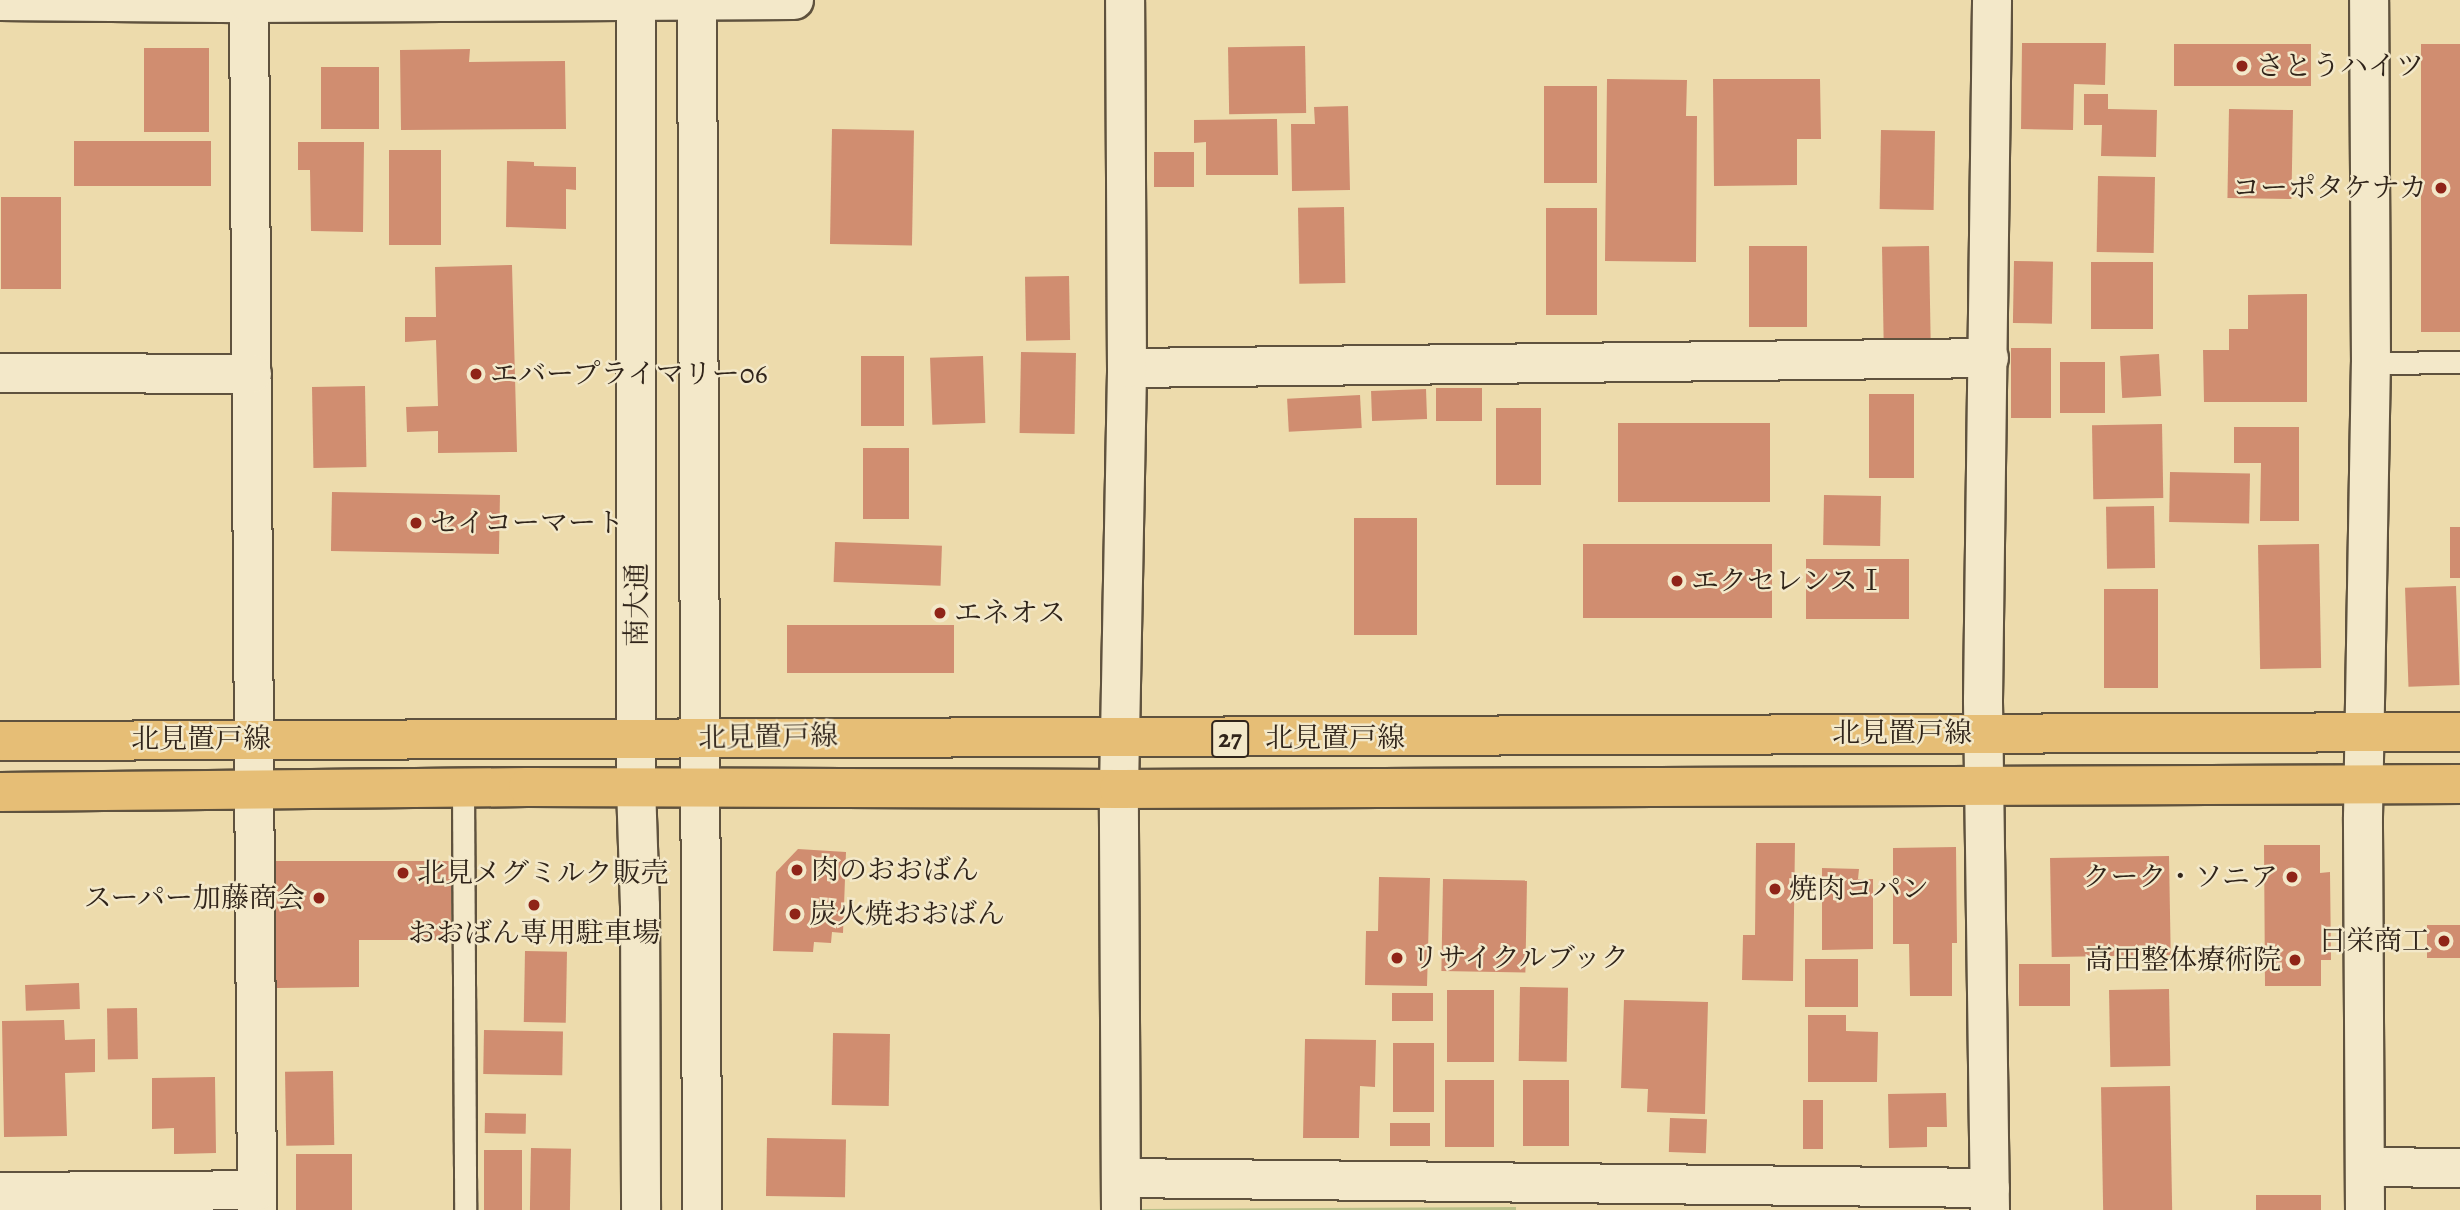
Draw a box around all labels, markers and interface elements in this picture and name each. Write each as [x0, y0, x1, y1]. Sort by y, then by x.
place label: さとうハイツ [2256, 49, 2424, 83]
marker: さとうハイツ [2234, 58, 2250, 74]
place label: コーポタケナカ [2231, 171, 2427, 205]
marker: コーポタケナカ [2433, 180, 2449, 196]
place label: エバープライマリー06 [490, 357, 770, 391]
marker: エバープライマリー06 [468, 366, 484, 382]
place label: セイコーマート [430, 506, 626, 540]
marker: セイコーマート [408, 515, 424, 531]
street label: 南大通 [620, 563, 654, 647]
place label: エクセレンスⅠ [1691, 564, 1887, 598]
marker: エクセレンスⅠ [1669, 573, 1685, 589]
place label: エネオス [954, 596, 1066, 630]
marker: エネオス [932, 605, 948, 621]
road number: 27 [1211, 716, 1249, 762]
street label: 北見置戸線 [1832, 716, 1972, 750]
street label: 北見置戸線 [698, 719, 838, 755]
street label: 北見置戸線 [1265, 721, 1405, 755]
street label: 北見置戸線 [131, 722, 271, 756]
place label: 肉のおおばん [811, 853, 979, 887]
place label: 北見メグミルク販売 [417, 856, 669, 890]
place label: クーク・ソニア [2082, 860, 2278, 894]
marker: 肉のおおばん [789, 862, 805, 878]
marker: 北見メグミルク販売 [395, 865, 411, 881]
marker: クーク・ソニア [2284, 869, 2300, 885]
place label: 焼肉コパン [1789, 872, 1929, 906]
place label: スーパー加藤商会 [82, 881, 305, 915]
marker: 焼肉コパン [1767, 881, 1783, 897]
marker: スーパー加藤商会 [311, 890, 327, 906]
marker: おおばん専用駐車場 [526, 897, 542, 913]
place label: 炭火焼おおばん [809, 897, 1005, 931]
marker: 炭火焼おおばん [787, 906, 803, 922]
place label: おおばん専用駐車場 [408, 916, 660, 950]
place label: 日栄商工 [2318, 924, 2430, 958]
marker: 日栄商工 [2436, 933, 2452, 949]
place label: リサイクルブック [1411, 941, 1635, 975]
place label: 高田整体療術院 [2085, 943, 2281, 977]
marker: リサイクルブック [1389, 950, 1405, 966]
marker: 高田整体療術院 [2287, 952, 2303, 968]

